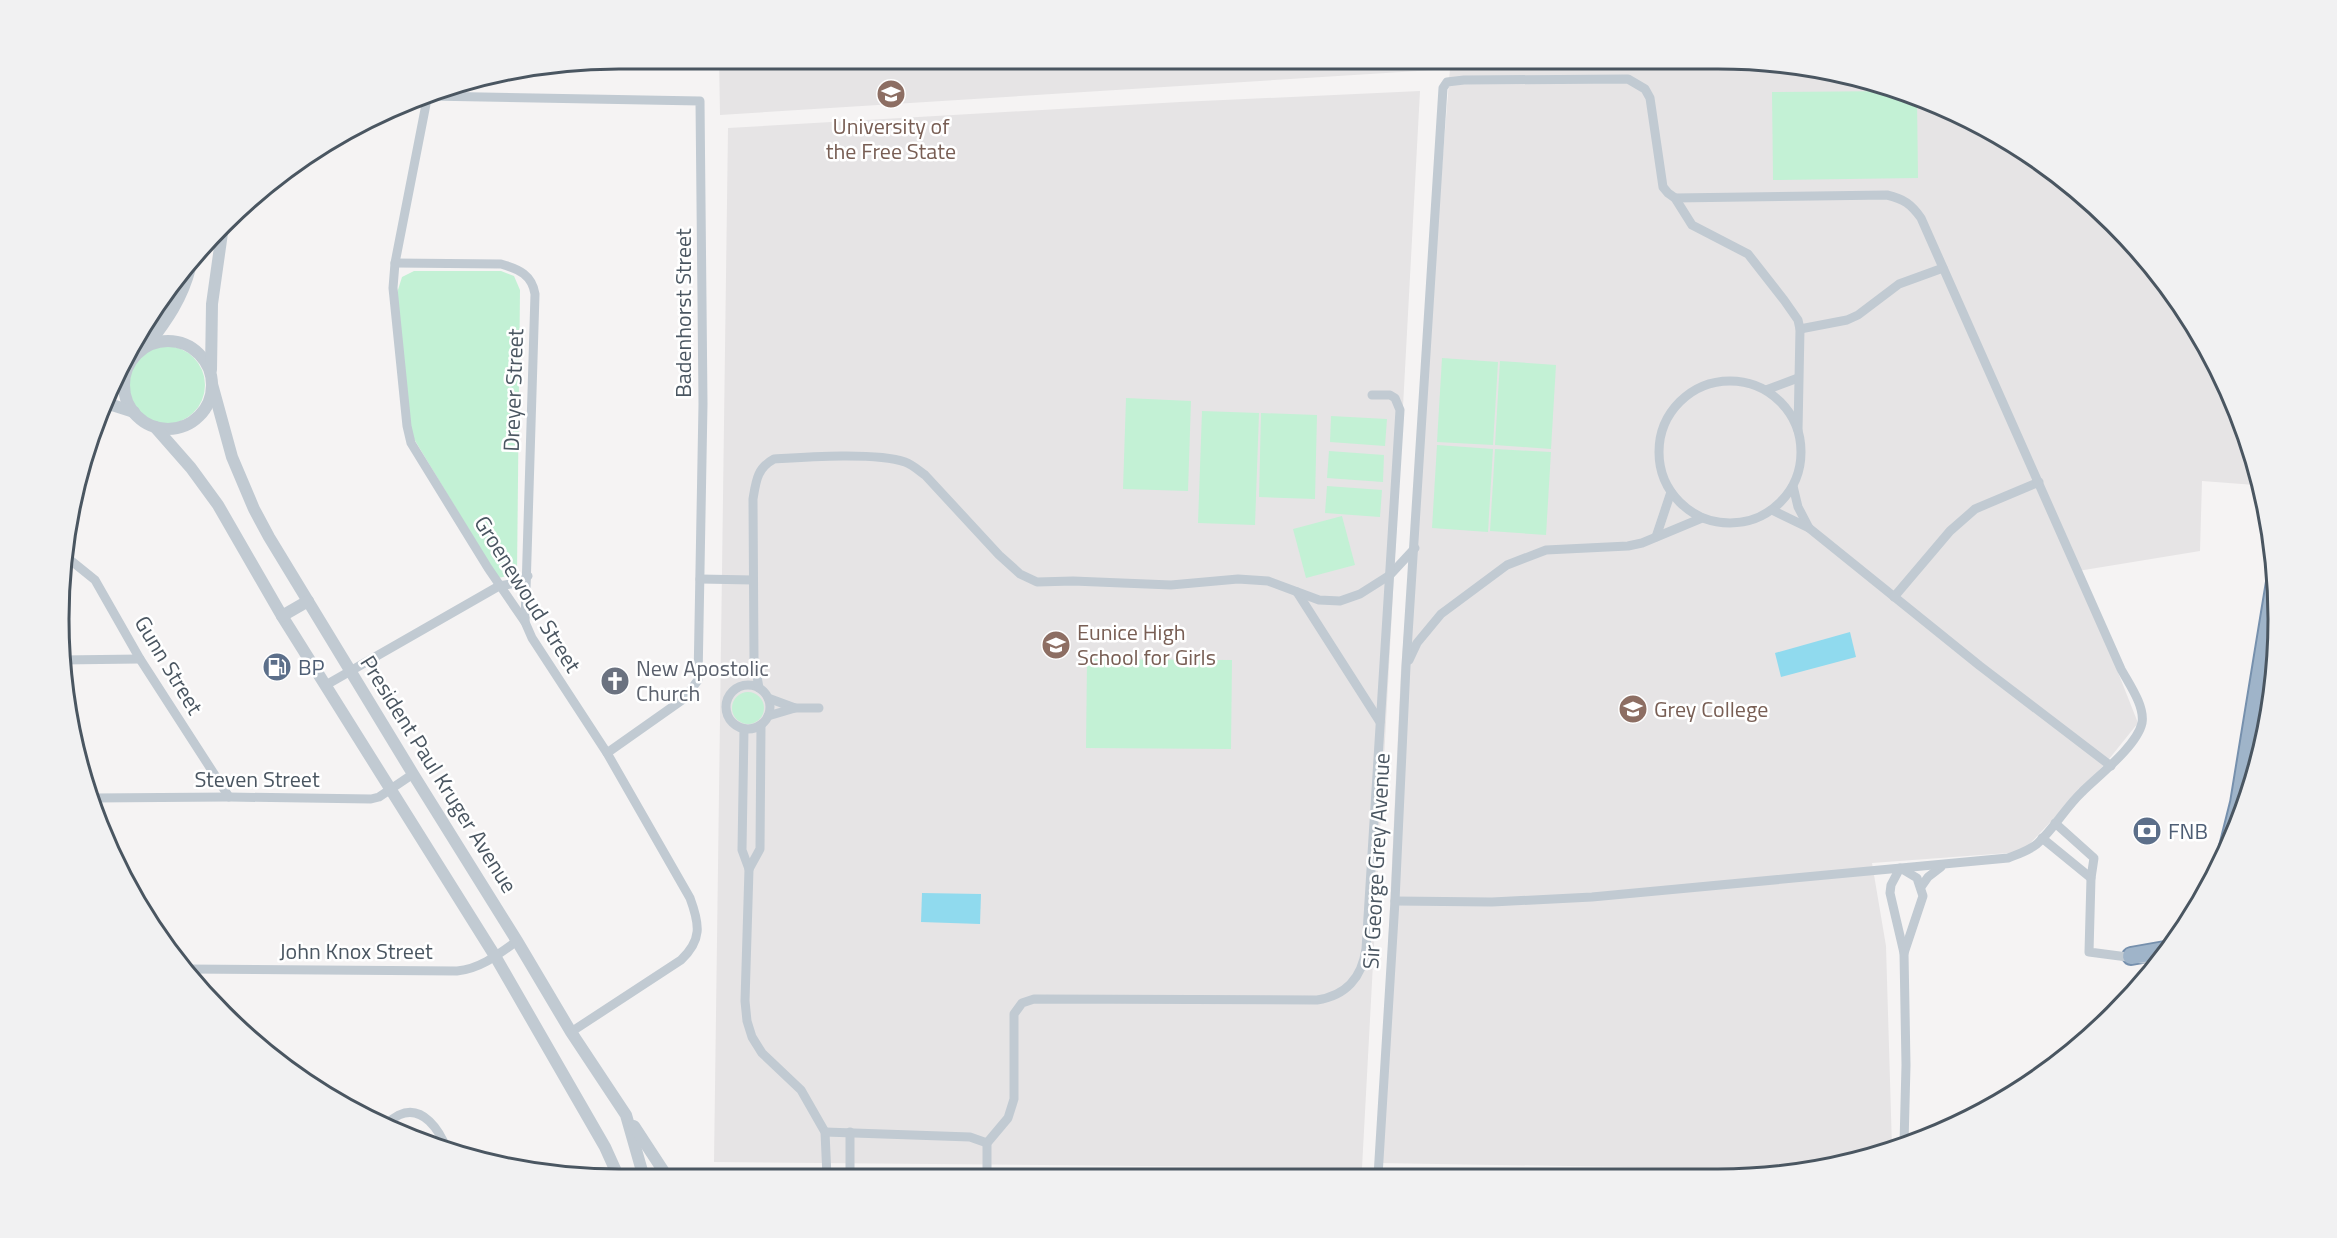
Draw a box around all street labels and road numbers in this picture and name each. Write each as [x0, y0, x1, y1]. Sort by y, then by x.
street label: Badenhorst Street [666, 228, 700, 398]
street label: Dreyer Street [494, 328, 532, 452]
street label: Groenewoud Street [466, 509, 590, 679]
street label: Gunn Street [126, 609, 212, 721]
street label: President Paul Kruger Avenue [352, 649, 526, 899]
street label: Sir George Grey Avenue [1353, 752, 1399, 970]
street label: Steven Street [194, 762, 320, 796]
street label: John Knox Street [279, 934, 433, 968]

